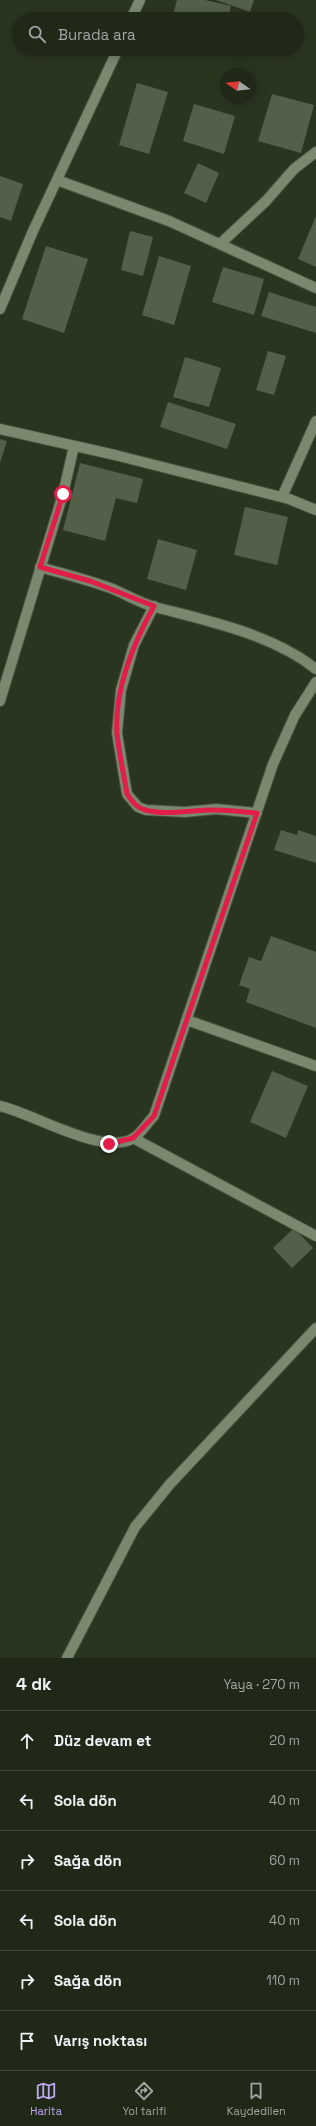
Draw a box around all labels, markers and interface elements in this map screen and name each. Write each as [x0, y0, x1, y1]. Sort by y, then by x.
search box [12, 12, 304, 56]
icon: search [26, 23, 48, 45]
text: Burada ara [58, 25, 136, 44]
north arrow [220, 68, 256, 104]
route start [54, 485, 72, 503]
route end [100, 1135, 118, 1153]
text: 4 dk [16, 1673, 52, 1695]
text: Yaya · 270 m [223, 1676, 300, 1693]
icon: ahead [16, 1730, 38, 1752]
text: Düz devam et [54, 1731, 151, 1750]
text: 20 m [269, 1732, 300, 1749]
icon: left [16, 1790, 38, 1812]
text: Sola dön [54, 1791, 117, 1810]
text: 40 m [269, 1792, 300, 1809]
icon: right [16, 1850, 38, 1872]
text: Sağa dön [54, 1851, 122, 1870]
text: 60 m [269, 1852, 300, 1869]
icon: left [16, 1910, 38, 1932]
text: Sola dön [54, 1911, 117, 1930]
text: 40 m [269, 1912, 300, 1929]
icon: right [16, 1970, 38, 1992]
text: Sağa dön [54, 1971, 122, 1990]
text: 110 m [266, 1972, 300, 1989]
icon: arrive [16, 2030, 38, 2052]
text: Varış noktası [54, 2031, 147, 2050]
tab: Harita [30, 2080, 62, 2118]
tab: Yol tarifi [122, 2080, 166, 2118]
tab: Kaydedilen [227, 2080, 286, 2118]

